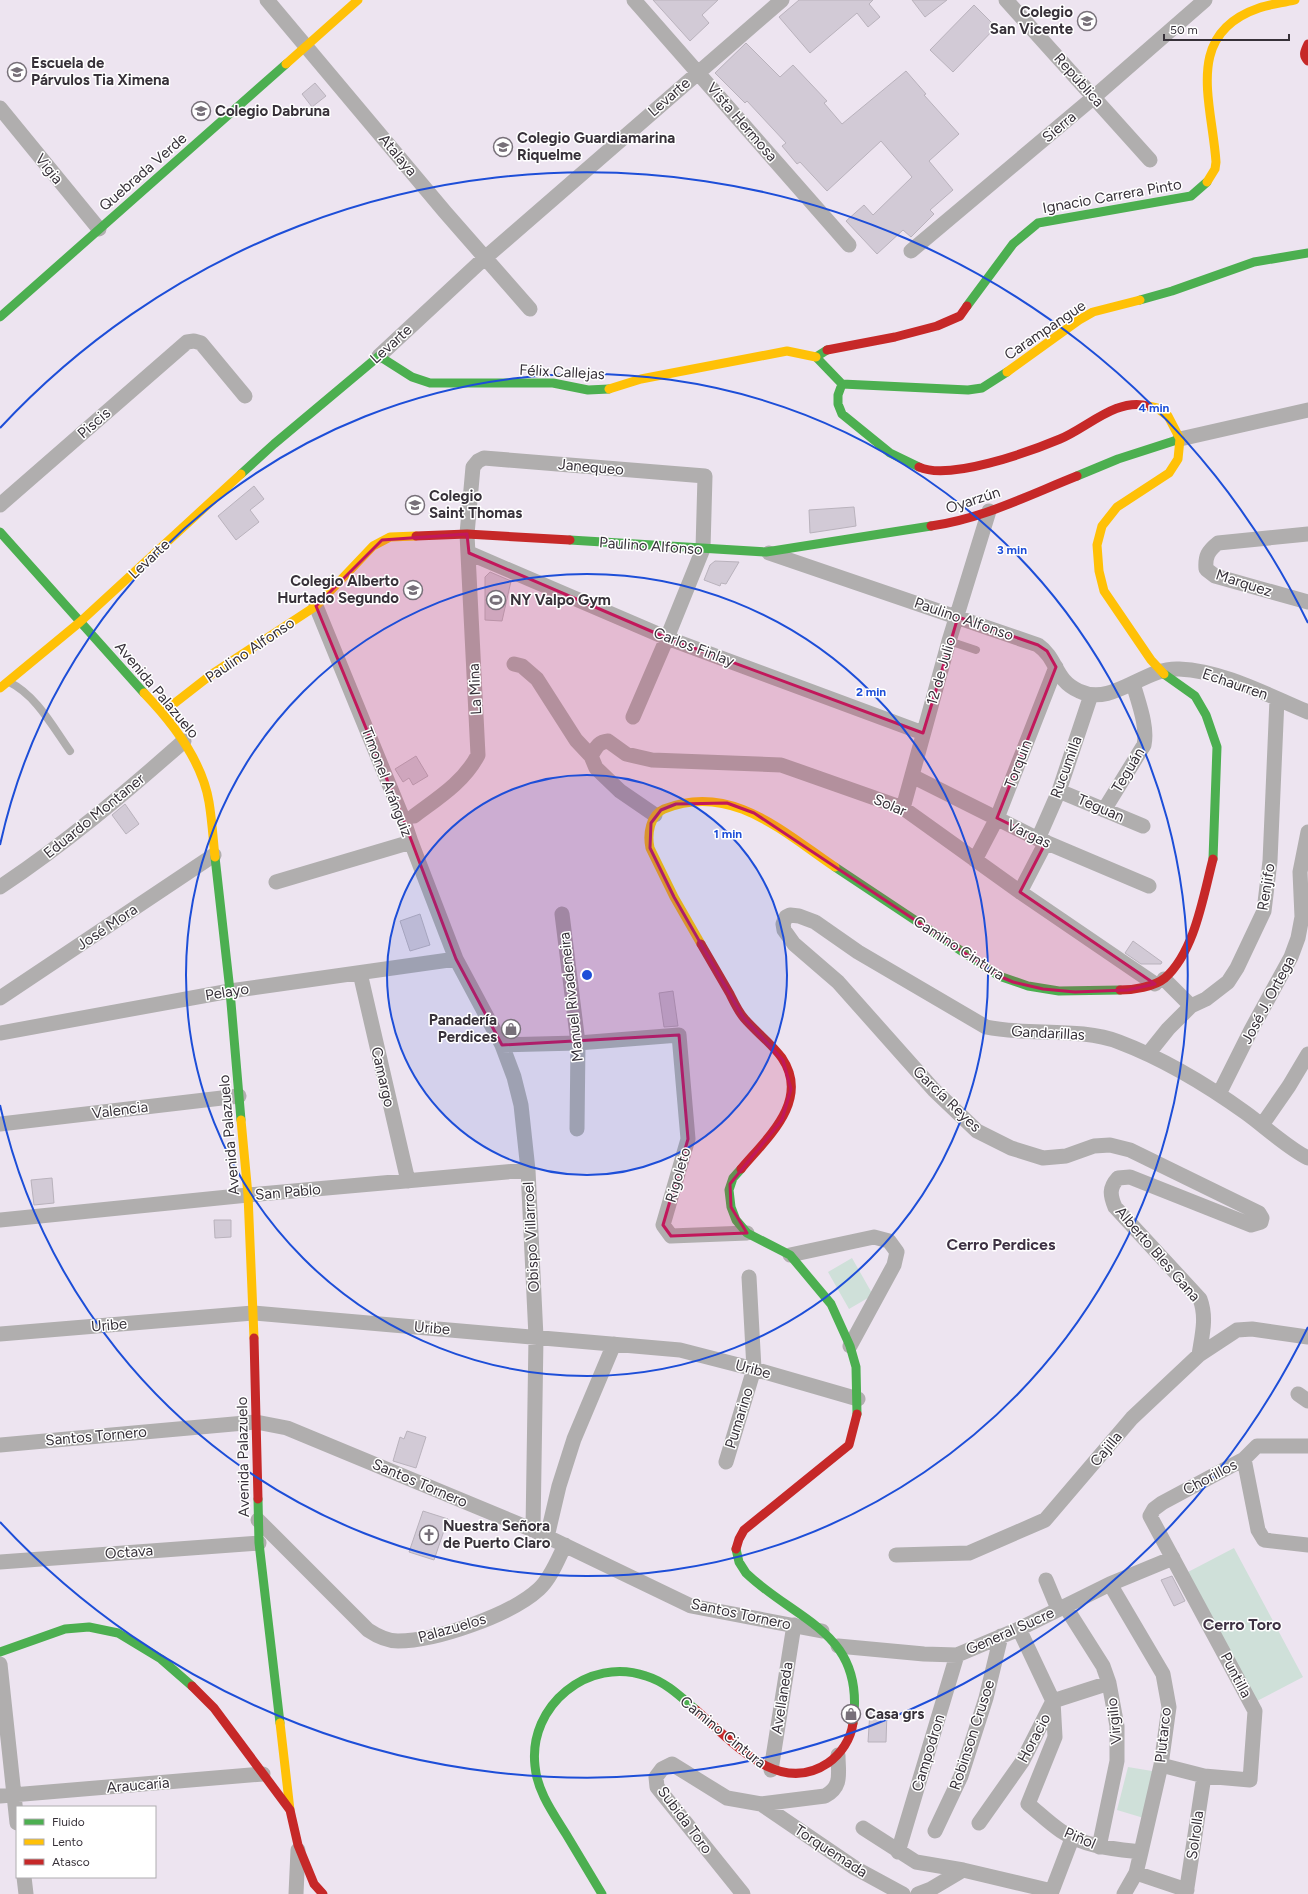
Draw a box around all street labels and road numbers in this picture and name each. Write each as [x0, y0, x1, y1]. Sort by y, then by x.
street label: República [1050, 49, 1108, 111]
street label: Levarte [644, 74, 694, 120]
street label: Vista Hermosa [703, 79, 781, 165]
street label: Sierra [1038, 108, 1080, 146]
street label: Quebrada Verde [96, 129, 190, 215]
street label: Atalaya [375, 130, 421, 180]
street label: Vigia [31, 150, 67, 188]
street label: Ignacio Carrera Pinto [1041, 175, 1183, 217]
street label: Carampangue [1001, 296, 1089, 364]
street label: Levarte [366, 321, 416, 367]
street label: Félix Callejas [519, 361, 605, 383]
street label: Piscis [74, 404, 114, 442]
street label: Janequeo [557, 455, 625, 479]
street label: Oyarzún [944, 483, 1002, 517]
street label: Paulino Alfonso [599, 533, 704, 559]
street label: Levarte [125, 535, 173, 583]
street label: Marquez [1214, 565, 1274, 601]
street label: Paulino Alfonso [912, 594, 1016, 645]
street label: Paulino Alfonso [202, 613, 298, 686]
street label: Carlos Finlay [651, 623, 737, 671]
street label: 12 de Julio [923, 634, 959, 707]
street label: Avenida Palazuelo [111, 638, 203, 742]
street label: La Mina [465, 663, 485, 715]
street label: Echaurren [1200, 664, 1270, 704]
street label: Timonel Aránguiz [358, 725, 416, 839]
street label: Rucumilla [1046, 733, 1086, 801]
street label: Torquin [1001, 737, 1035, 791]
street label: Teguán [1108, 744, 1148, 796]
street label: Eduardo Montaner [40, 770, 148, 862]
street label: Solar [871, 790, 909, 820]
street label: Teguan [1075, 790, 1127, 826]
street label: Vargas [1004, 816, 1054, 852]
street label: Renjifo [1253, 862, 1279, 912]
street label: José Mora [73, 900, 141, 954]
street label: Camino Cintura [910, 912, 1008, 984]
street label: Manuel Rivadeneira [555, 931, 587, 1063]
street label: José J. Ortega [1237, 953, 1299, 1047]
street label: Pelayo [204, 980, 250, 1004]
street label: Gandarillas [1011, 1022, 1085, 1044]
street label: Camargo [367, 1045, 399, 1109]
street label: García Reyes [909, 1062, 985, 1136]
street label: Avenida Palazuelo [215, 1074, 243, 1196]
street label: Valencia [91, 1098, 149, 1122]
street label: Rigoleto [662, 1145, 694, 1204]
street label: San Pablo [254, 1180, 322, 1204]
street label: Obispo Villarroel [519, 1181, 543, 1293]
street label: Alberto Bles Gana [1112, 1203, 1204, 1305]
street label: Uribe [90, 1314, 128, 1336]
street label: Uribe [413, 1317, 451, 1339]
street label: Uribe [733, 1356, 773, 1382]
street label: Pumarino [721, 1385, 757, 1451]
street label: Avenida Palazuelo [233, 1396, 253, 1518]
street label: Santos Tornero [45, 1423, 148, 1449]
street label: Cajilla [1086, 1428, 1126, 1470]
street label: Santos Tornero [370, 1455, 471, 1511]
street label: Chorillos [1180, 1455, 1240, 1499]
street label: Octava [104, 1541, 154, 1563]
street label: Santos Tornero [689, 1595, 793, 1633]
street label: General Sucre [963, 1603, 1057, 1659]
street label: Palazuelos [416, 1610, 488, 1646]
street label: Puntilla [1217, 1649, 1255, 1701]
street label: Avellaneda [767, 1661, 797, 1735]
street label: Robinson Crusoe [946, 1678, 998, 1792]
street label: Camino Cintura [677, 1692, 769, 1772]
street label: Virgilio [1103, 1697, 1125, 1745]
street label: Plutarco [1151, 1706, 1175, 1764]
street label: Horacio [1014, 1710, 1055, 1766]
street label: Campodron [908, 1712, 948, 1794]
street label: Araucaria [106, 1773, 170, 1797]
street label: Subida Toro [654, 1783, 716, 1858]
street label: Solrolla [1183, 1809, 1207, 1861]
street label: Torquemada [791, 1821, 871, 1881]
street label: Piñol [1062, 1823, 1098, 1853]

